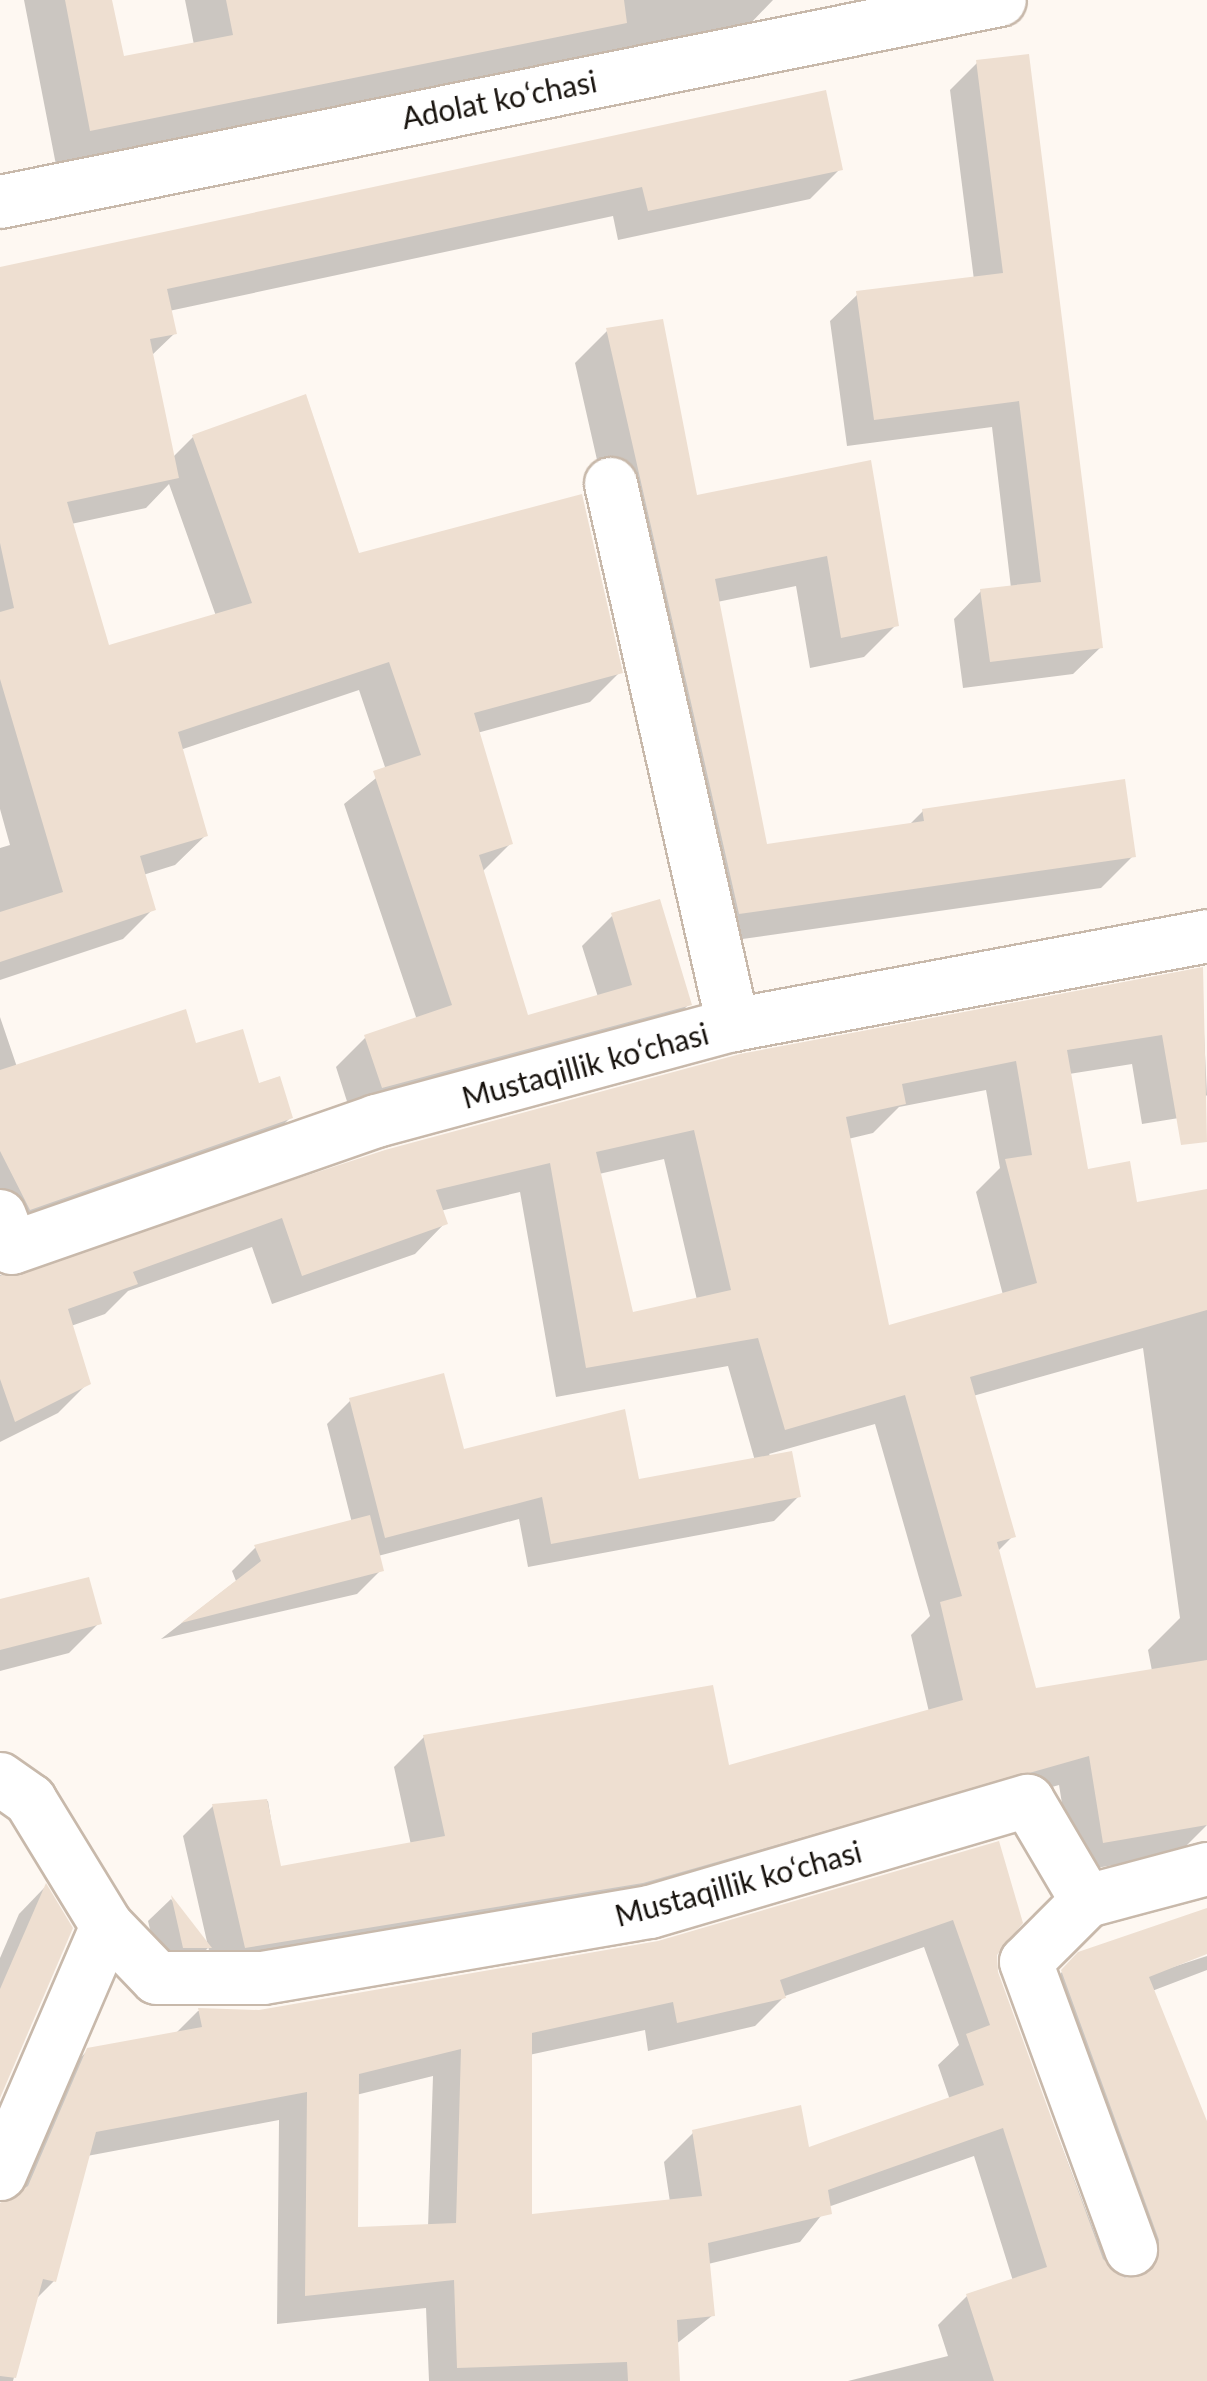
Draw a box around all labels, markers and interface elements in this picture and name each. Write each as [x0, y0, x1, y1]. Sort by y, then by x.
street label: Adolat koʻchasi [398, 62, 600, 136]
street label: Mustaqillik ko‘chasi [458, 1015, 712, 1115]
street label: Mustaqillik ko‘chasi [611, 1833, 865, 1933]

